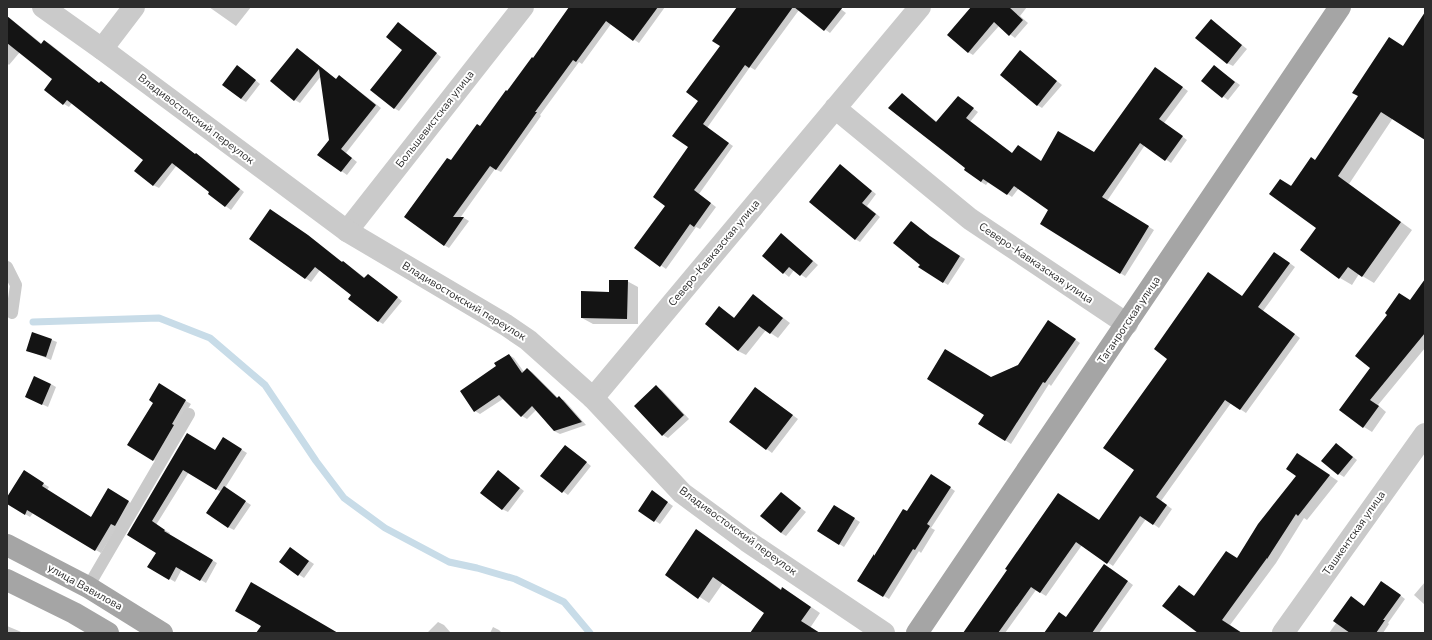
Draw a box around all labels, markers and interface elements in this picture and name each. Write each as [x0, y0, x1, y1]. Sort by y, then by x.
street label: Большевистская улица [392, 67, 478, 171]
street label: Владивостокский переулок [135, 70, 257, 168]
street label: Северо-Кавказская улица [665, 196, 763, 310]
street label: Северо-Кавказская улица [976, 219, 1096, 307]
street label: Владивостокский переулок [399, 258, 529, 344]
street label: Таганрогская улица [1094, 273, 1164, 367]
street label: Владивостокский переулок [676, 483, 800, 579]
street label: Ташкентская улица [1319, 488, 1389, 578]
street label: улица Вавилова [45, 560, 125, 614]

